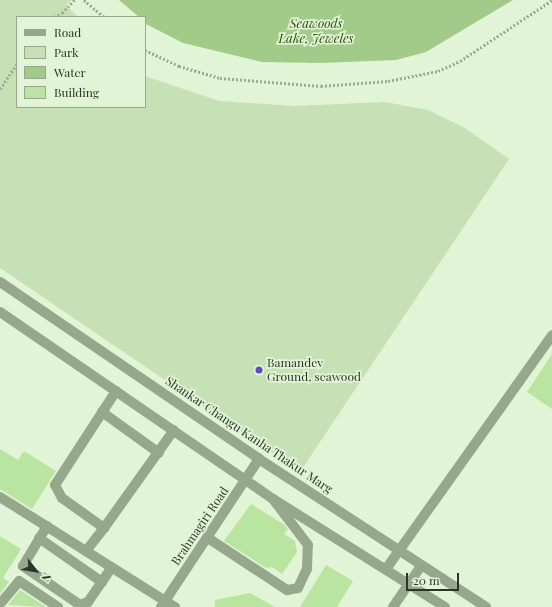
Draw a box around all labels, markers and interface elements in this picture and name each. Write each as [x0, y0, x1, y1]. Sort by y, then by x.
legend [16, 16, 146, 108]
water label: Seawoods Lake, Jeweles [278, 16, 354, 47]
text: Road [54, 24, 81, 40]
text: Park [54, 44, 79, 60]
text: Water [54, 64, 86, 80]
text: Building [54, 84, 99, 100]
place label: Bamandev Ground, seawood [267, 356, 361, 384]
marker: Bamandev Ground, seawood [254, 365, 264, 375]
street label: Shankar Changu Kanha Thakur Marg [162, 373, 336, 497]
street label: Brahmagiri Road [168, 484, 232, 568]
north arrow [16, 551, 56, 591]
scale bar [408, 565, 461, 591]
text: N [38, 570, 55, 585]
text: 20 m [413, 572, 440, 588]

